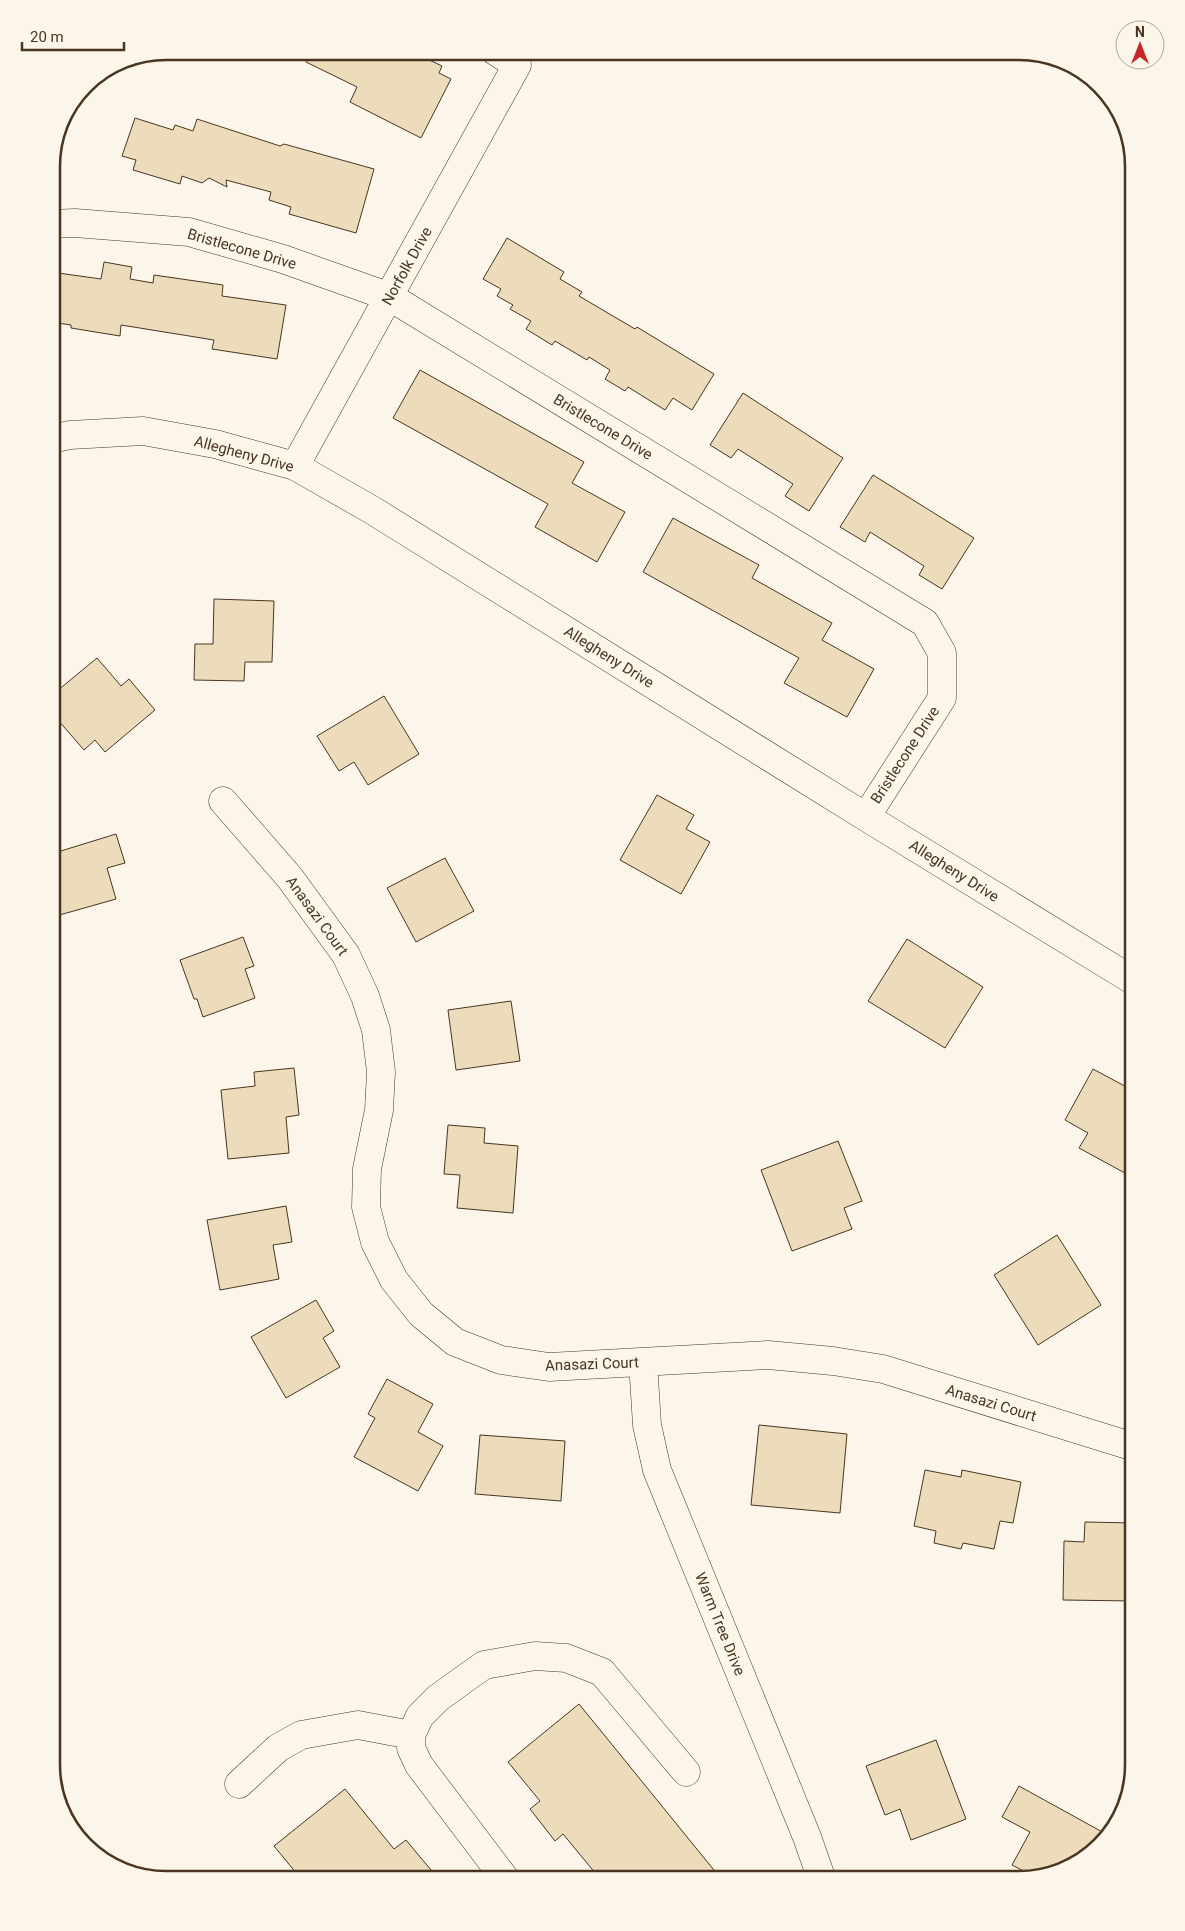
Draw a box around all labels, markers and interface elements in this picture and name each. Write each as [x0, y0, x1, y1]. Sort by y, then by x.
scale bar [22, 20, 125, 52]
north arrow [1115, 20, 1165, 70]
text: N [1135, 24, 1145, 40]
text: 20 m [30, 28, 64, 46]
street label: Norfolk Drive [378, 224, 436, 308]
street label: Bristlecone Drive [186, 225, 299, 273]
street label: Bristlecone Drive [550, 390, 656, 464]
street label: Allegheny Drive [192, 432, 296, 476]
street label: Allegheny Drive [561, 622, 657, 692]
street label: Bristlecone Drive [867, 703, 943, 807]
street label: Allegheny Drive [906, 836, 1002, 906]
street label: Anasazi Court [282, 873, 352, 959]
street label: Anasazi Court [545, 1353, 639, 1375]
street label: Anasazi Court [943, 1381, 1039, 1425]
street label: Warm Tree Drive [691, 1570, 749, 1678]

